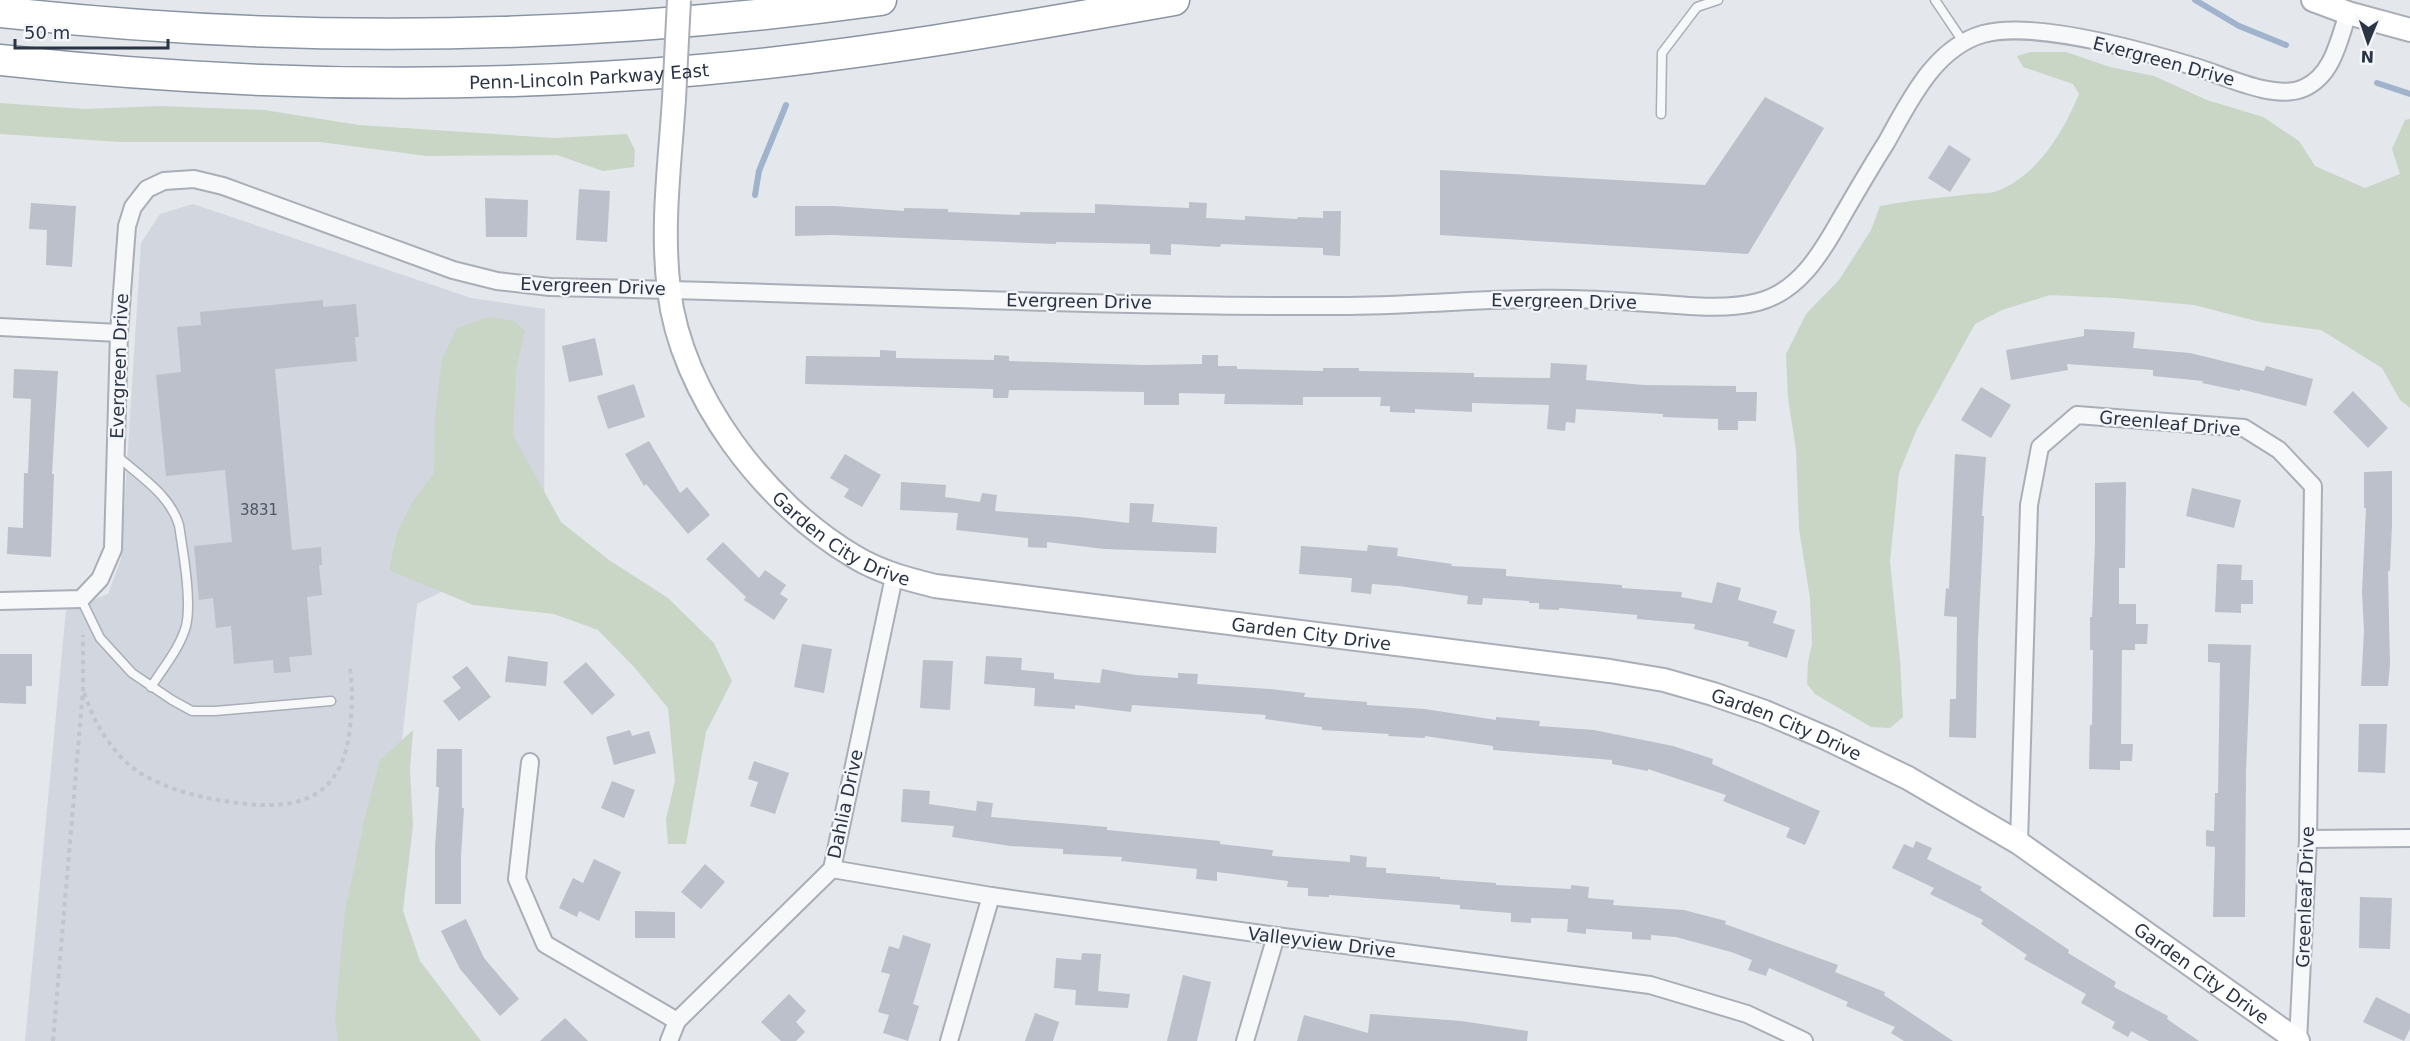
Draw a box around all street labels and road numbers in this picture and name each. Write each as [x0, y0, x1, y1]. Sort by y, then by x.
street label: Evergreen Drive [2091, 32, 2237, 90]
street label: Penn-Lincoln Parkway East [469, 59, 710, 93]
street label: Evergreen Drive [520, 273, 666, 299]
street label: Evergreen Drive [1006, 289, 1152, 313]
street label: Evergreen Drive [1491, 289, 1637, 313]
street label: Evergreen Drive [106, 293, 132, 439]
street label: Greenleaf Drive [2099, 406, 2241, 440]
street label: Garden City Drive [768, 487, 913, 589]
street label: Garden City Drive [1230, 613, 1393, 654]
street label: Garden City Drive [1709, 684, 1865, 764]
street label: Dahlia Drive [823, 748, 867, 860]
street label: Greenleaf Drive [2292, 826, 2318, 968]
street label: Garden City Drive [2130, 918, 2273, 1028]
street label: Valleyview Drive [1247, 923, 1397, 961]

